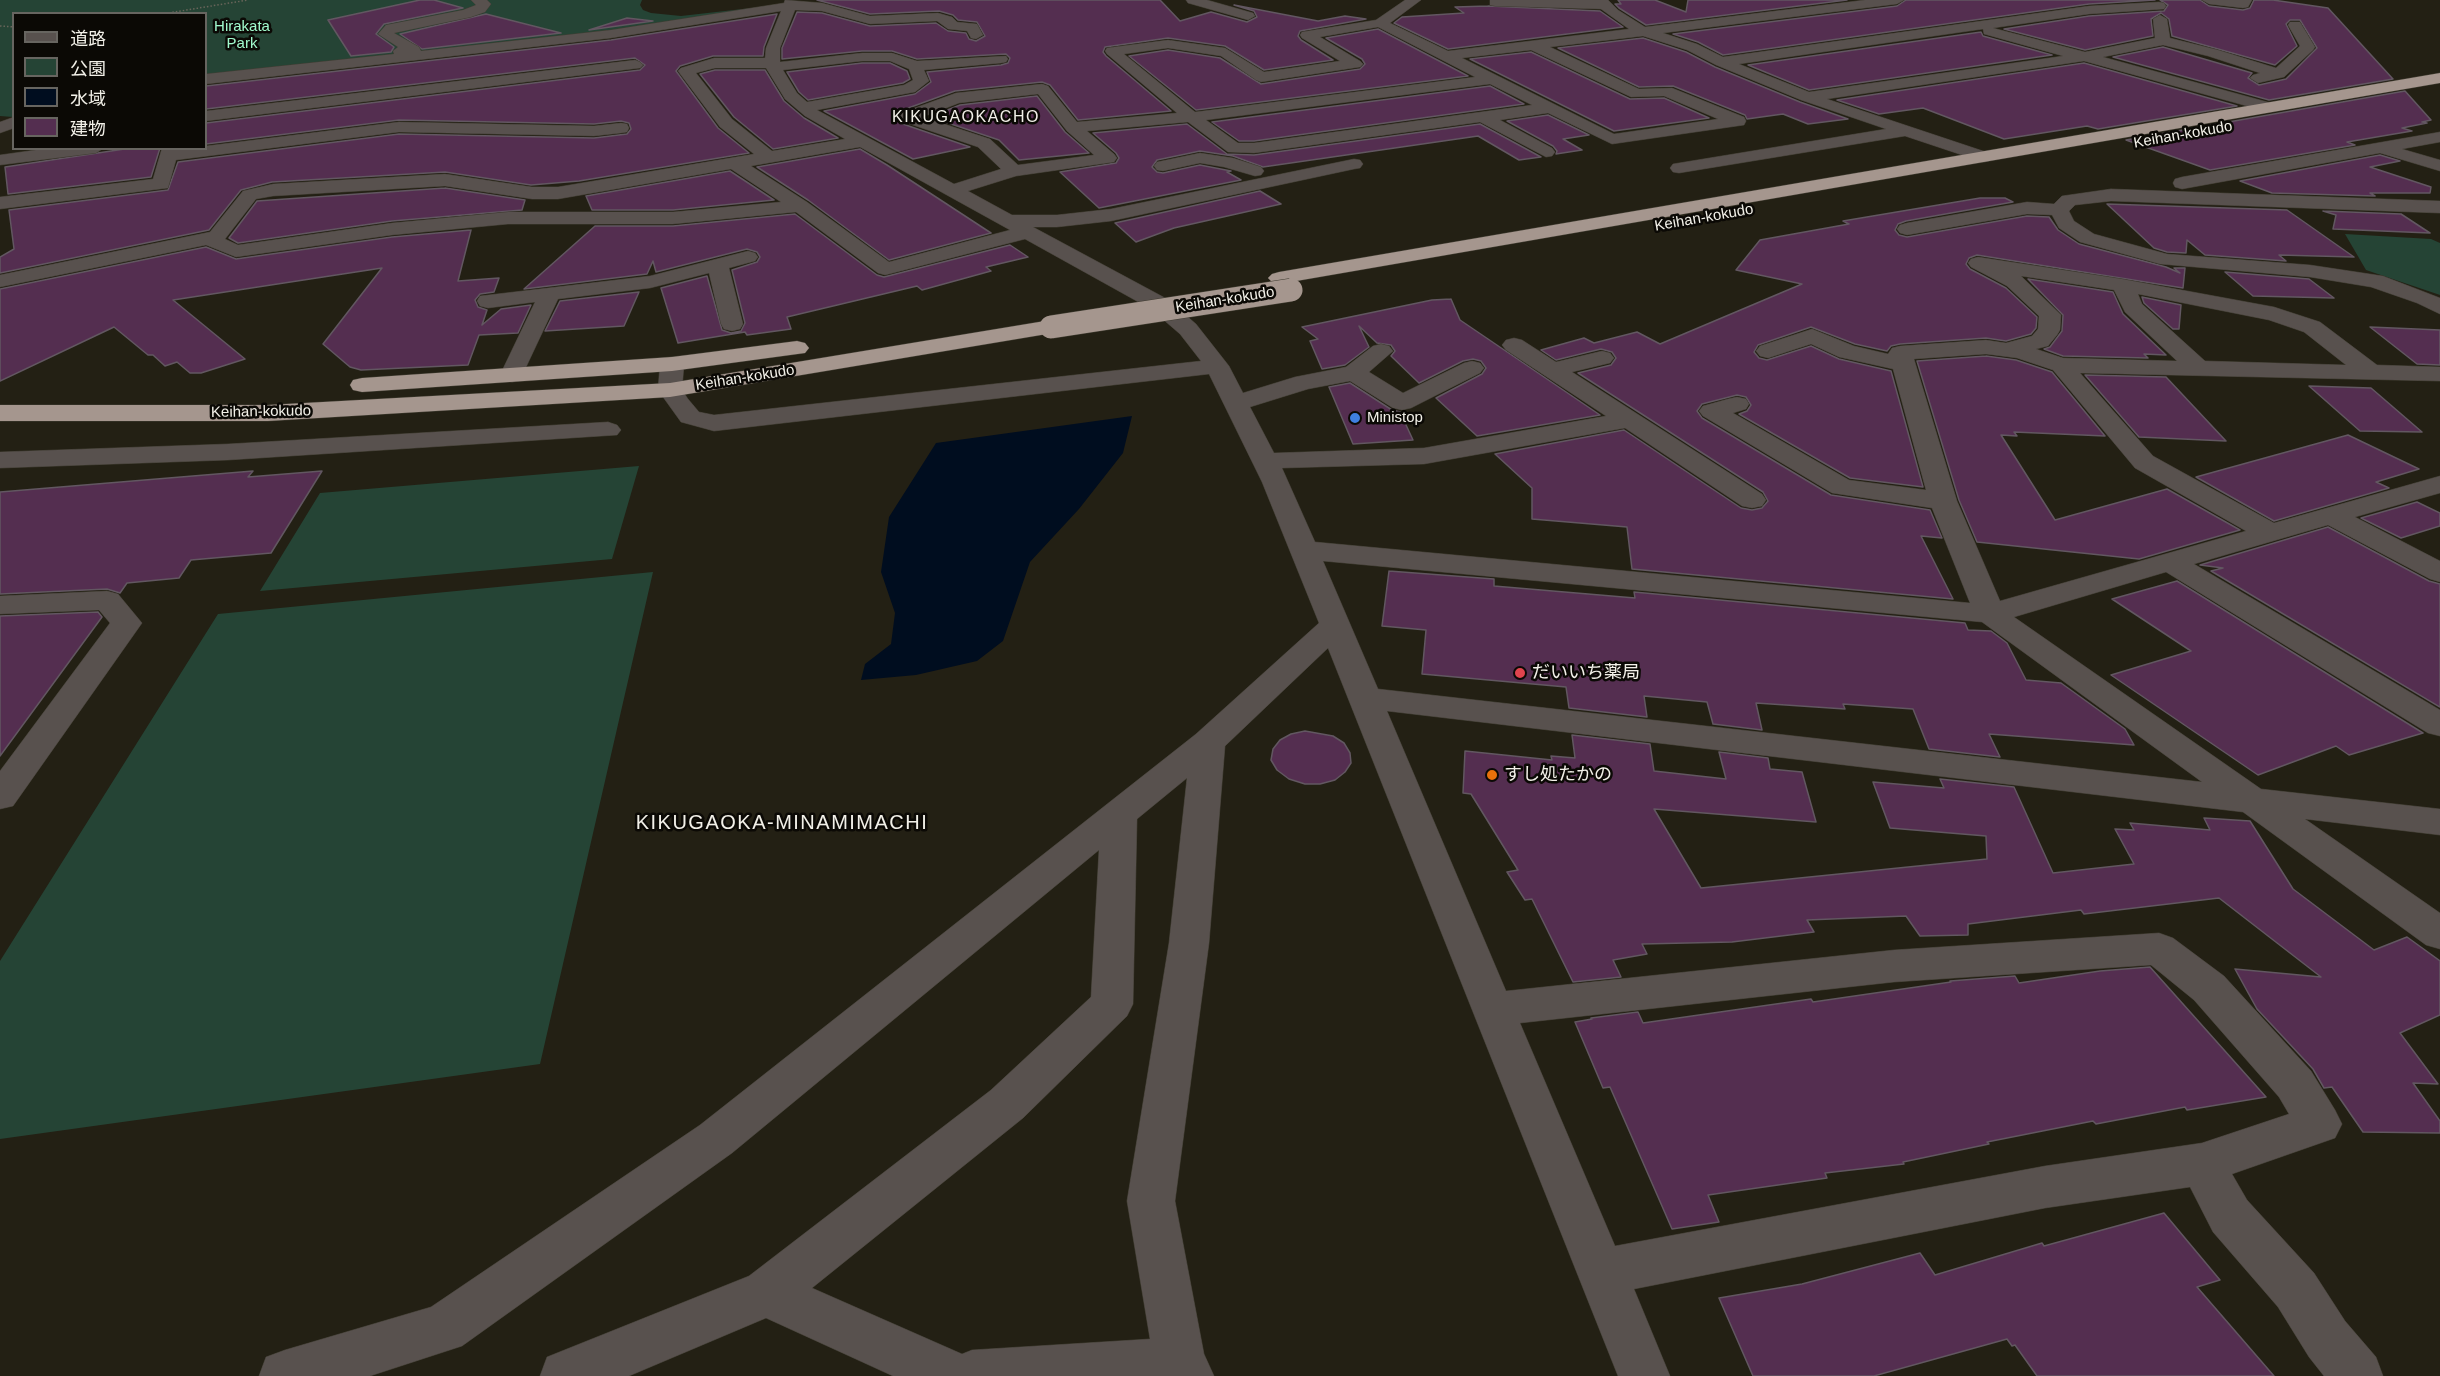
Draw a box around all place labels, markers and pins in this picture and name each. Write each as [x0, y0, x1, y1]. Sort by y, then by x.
place label: Ministop [1367, 409, 1423, 427]
marker: Ministop [1348, 411, 1362, 425]
place label: だいいち薬局 [1532, 662, 1640, 684]
marker: だいいち薬局 [1513, 666, 1527, 680]
place label: すし処たかの [1504, 764, 1612, 786]
marker: すし処たかの [1485, 768, 1499, 782]

